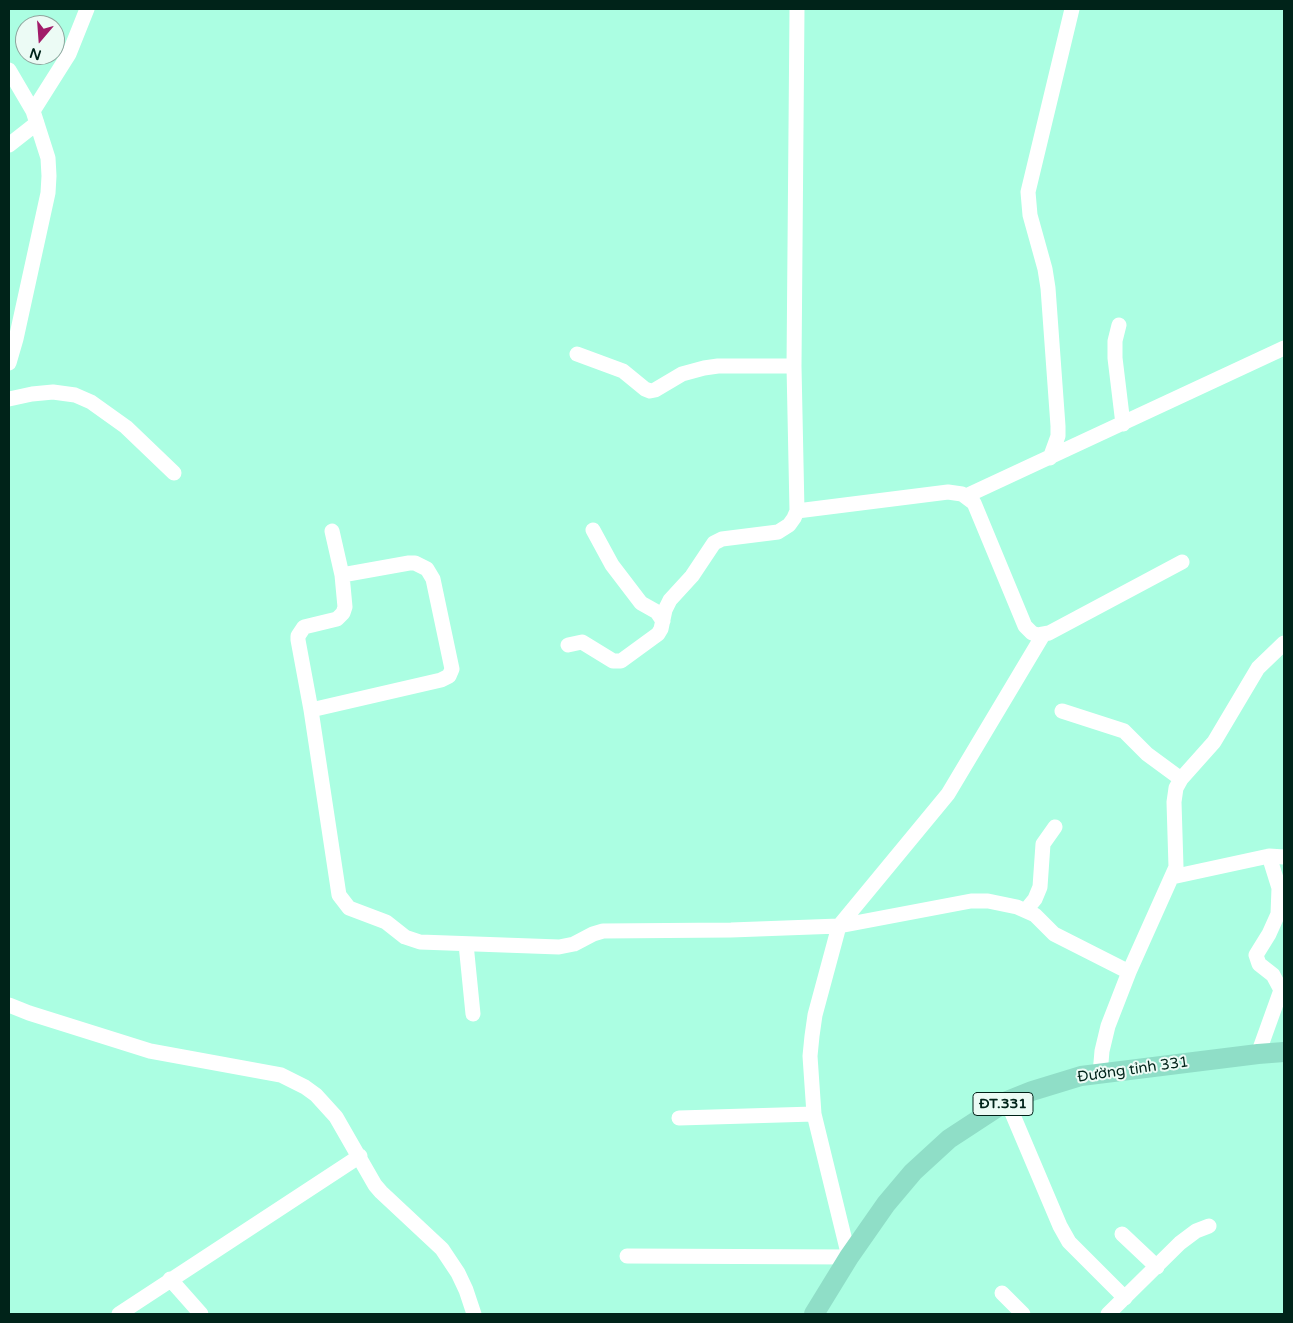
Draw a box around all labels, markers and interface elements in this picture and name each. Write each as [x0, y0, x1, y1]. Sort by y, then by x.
north arrow [15, 15, 65, 65]
text: N [28, 44, 43, 64]
street label: Đường tỉnh 331 [1076, 1053, 1190, 1087]
road number: ĐT.331 [973, 1092, 1033, 1116]

